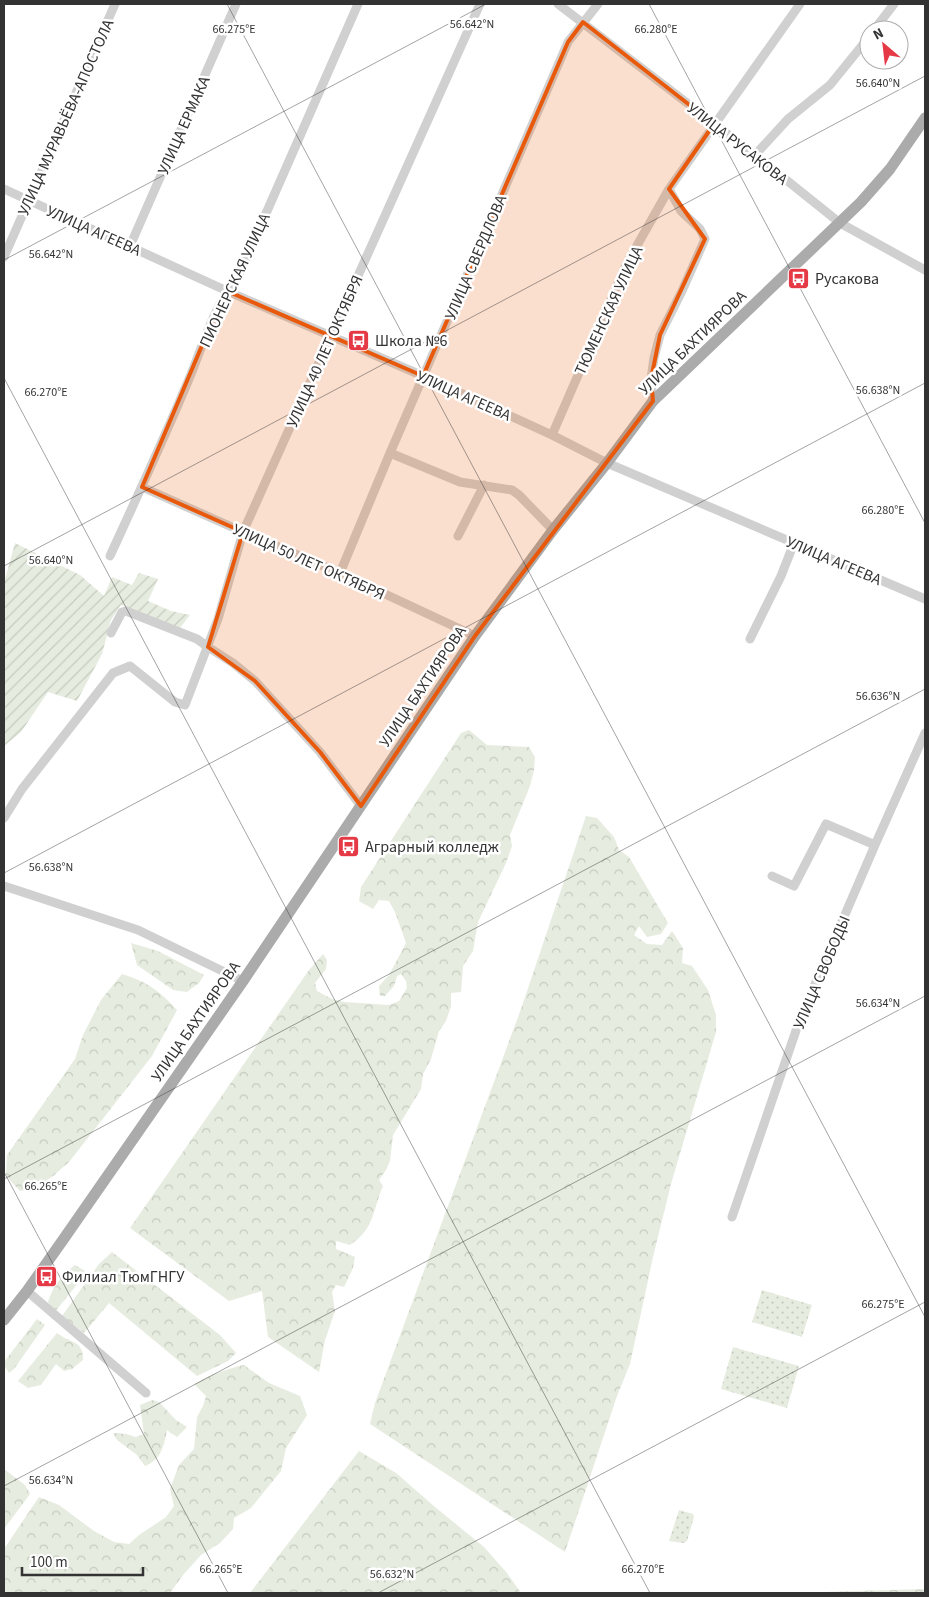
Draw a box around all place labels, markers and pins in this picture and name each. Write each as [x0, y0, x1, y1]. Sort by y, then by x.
bus stop icon: Русакова [787, 266, 811, 290]
place label: Русакова [815, 268, 879, 290]
bus stop icon: Школа №6 [347, 328, 371, 352]
place label: Школа №6 [375, 330, 447, 352]
bus stop icon: Аграрный колледж [337, 834, 361, 858]
place label: Аграрный колледж [365, 836, 499, 858]
bus stop icon: Филиал ТюмГНГУ [34, 1264, 58, 1288]
place label: Филиал ТюмГНГУ [62, 1266, 185, 1288]

